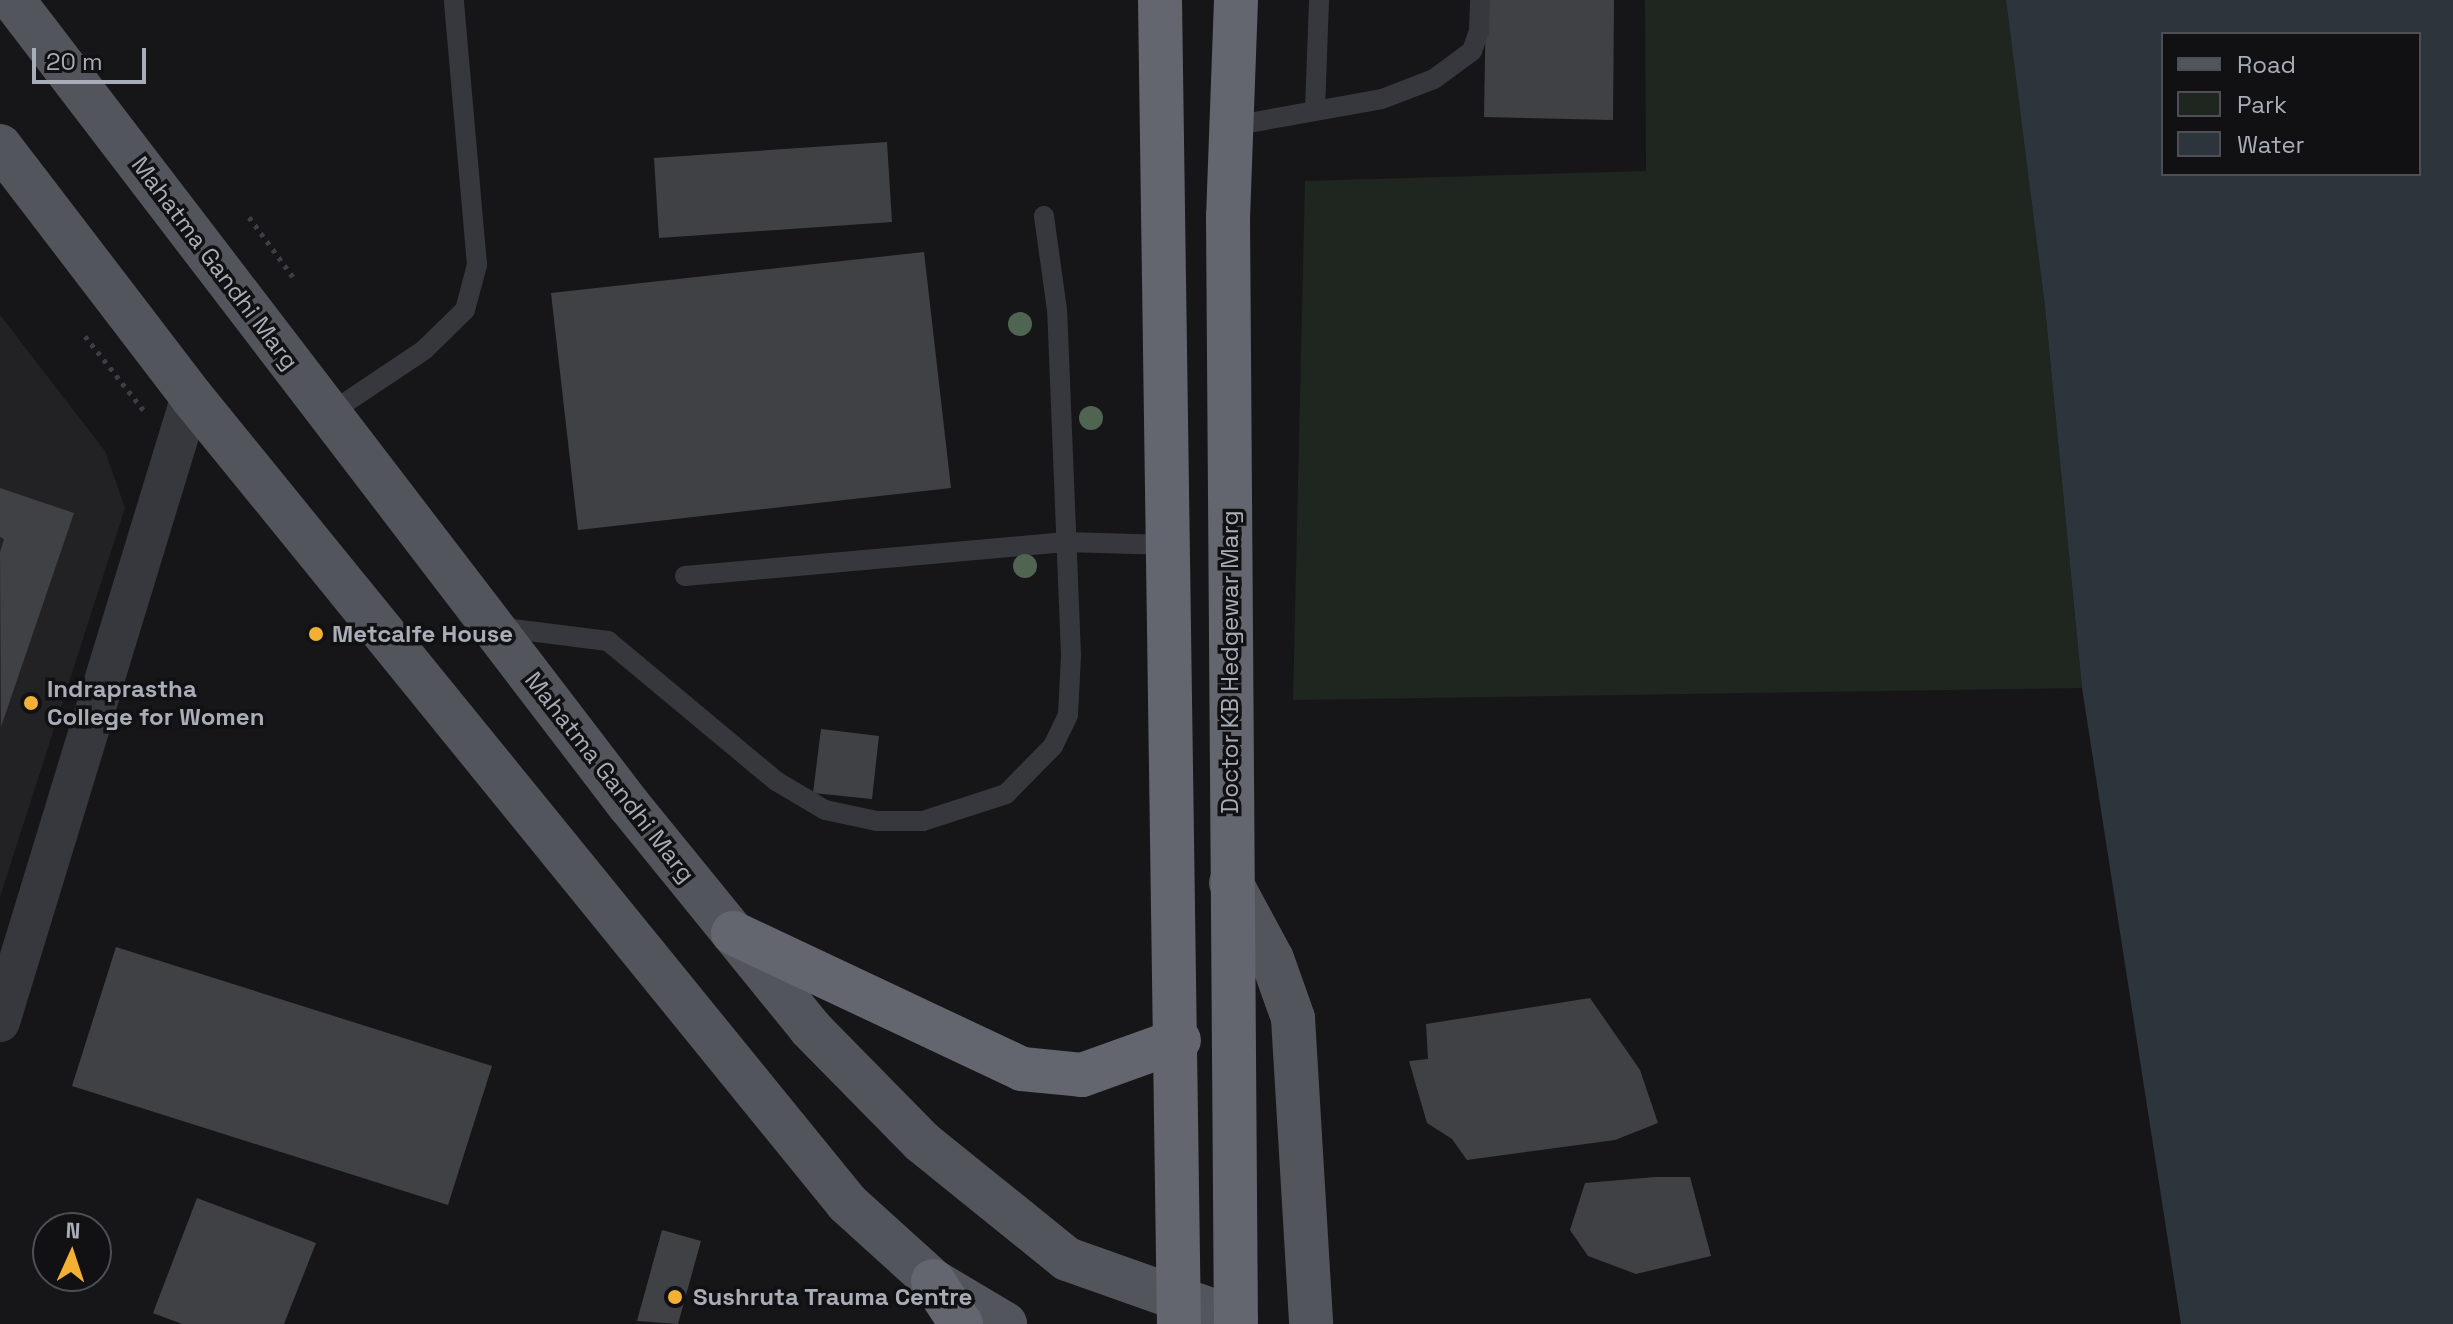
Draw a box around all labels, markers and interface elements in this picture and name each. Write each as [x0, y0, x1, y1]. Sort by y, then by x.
scale bar [36, 32, 150, 82]
legend [2161, 32, 2421, 176]
text: 20 m [46, 46, 103, 77]
text: Road [2237, 49, 2296, 80]
text: Park [2237, 89, 2287, 120]
text: Water [2237, 129, 2305, 160]
street label: Mahatma Gandhi Marg [126, 151, 304, 375]
street label: Doctor KB Hedgewar Marg [1216, 510, 1244, 814]
place label: Metcalfe House [332, 620, 513, 648]
marker: Metcalfe House [307, 625, 325, 643]
street label: Mahatma Gandhi Marg [519, 666, 701, 888]
place label: Indraprastha College for Women [47, 675, 265, 731]
marker: Indraprastha College for Women [22, 694, 40, 712]
north arrow [32, 1212, 112, 1292]
text: N [65, 1216, 81, 1244]
place label: Sushruta Trauma Centre [693, 1283, 973, 1311]
marker: Sushruta Trauma Centre [664, 1286, 686, 1308]

